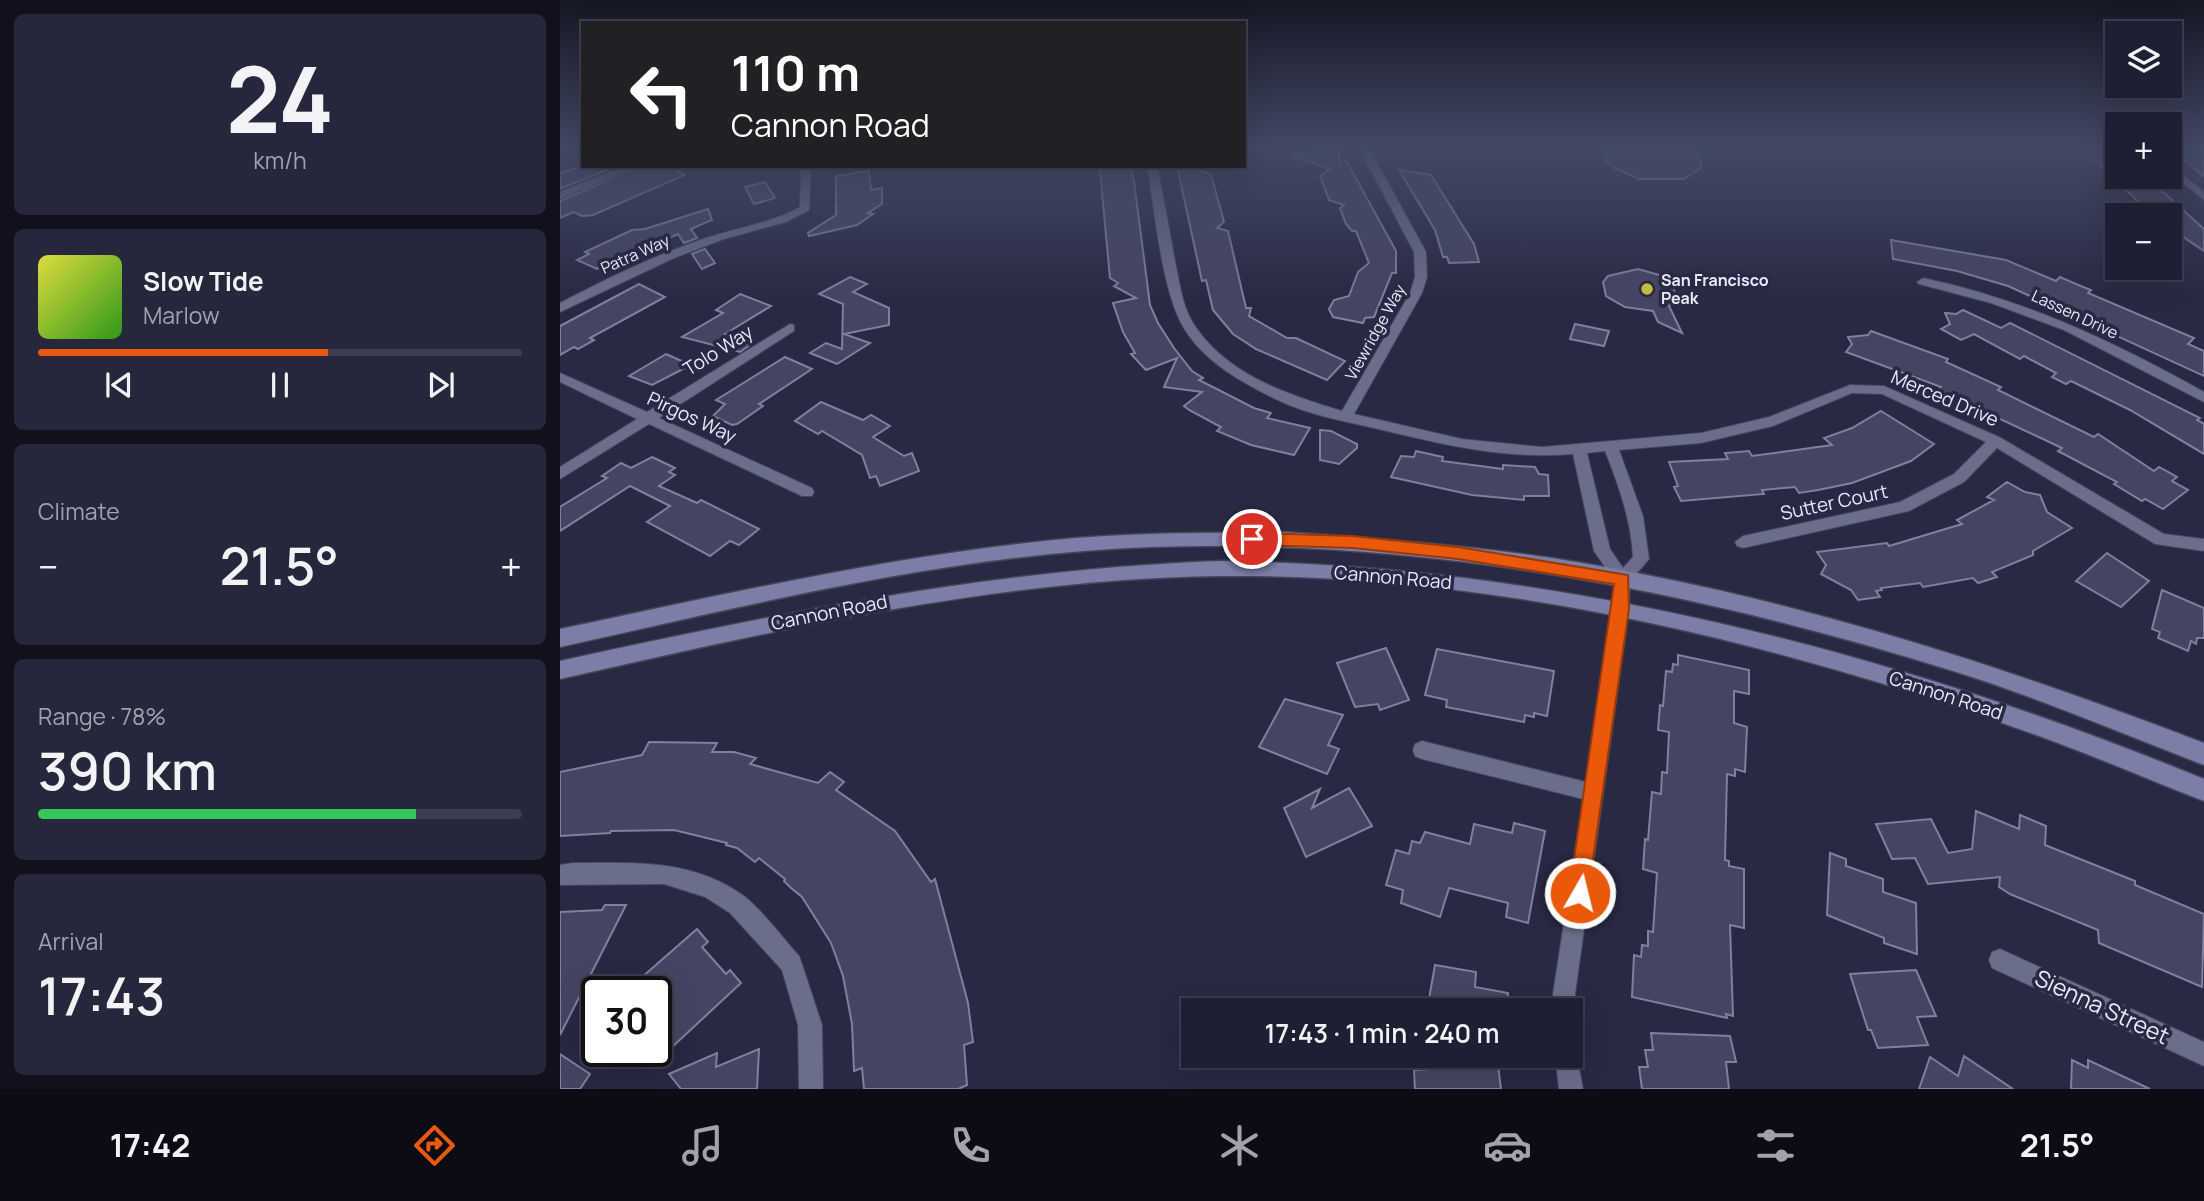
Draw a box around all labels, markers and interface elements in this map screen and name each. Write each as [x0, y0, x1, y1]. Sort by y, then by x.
map controls [2105, 21, 2182, 280]
button: layers [2105, 21, 2182, 98]
text: 24 [226, 36, 334, 160]
text: 110 m [731, 39, 860, 106]
icon: left [616, 49, 707, 140]
text: Cannon Road [731, 103, 930, 147]
button: + [2105, 112, 2182, 189]
text: km/h [253, 144, 307, 176]
button: − [2105, 203, 2182, 280]
street label: Patra Way [597, 229, 673, 279]
text: Slow Tide [143, 263, 264, 299]
place label: San Francisco Peak [1661, 269, 1769, 309]
street label: Viewridge Way [1340, 280, 1411, 384]
marker: San Francisco Peak [1639, 281, 1655, 297]
street label: Lassen Drive [2028, 284, 2122, 344]
text: Marlow [143, 299, 220, 331]
street label: Tolo Way [678, 318, 758, 382]
street label: Merced Drive [1887, 364, 2003, 432]
icon: previous [100, 366, 138, 404]
icon: pause [261, 366, 299, 404]
icon: next [422, 366, 460, 404]
street label: Pirgos Way [643, 385, 741, 449]
street label: Sutter Court [1778, 478, 1890, 526]
text: Climate [38, 495, 120, 527]
pin [1222, 509, 1282, 569]
icon: arrive [1233, 520, 1271, 558]
text: 21.5° [220, 530, 339, 601]
text: − [38, 540, 59, 592]
text: + [500, 540, 522, 592]
street label: Cannon Road [1333, 559, 1453, 595]
street label: Cannon Road [769, 588, 889, 636]
street label: Cannon Road [1886, 664, 2006, 726]
text: Range · 78% [38, 700, 166, 732]
text: 390 km [38, 735, 217, 806]
position arrow [1543, 856, 1617, 930]
text: Arrival [38, 925, 104, 957]
text: 17:43 [38, 960, 165, 1031]
street label: Sienna Street [2030, 961, 2175, 1051]
speed limit sign: 30 [581, 976, 672, 1067]
text: 17:43 · 1 min · 240 m [1265, 1015, 1499, 1051]
icon: directions [410, 1121, 459, 1170]
icon: music [678, 1121, 727, 1170]
icon: phone [946, 1121, 995, 1170]
icon: climate [1215, 1121, 1264, 1170]
icon: car [1483, 1121, 1532, 1170]
icon: filters [1751, 1121, 1800, 1170]
text: 17:42 [110, 1123, 190, 1167]
text: 21.5° [2020, 1123, 2094, 1167]

